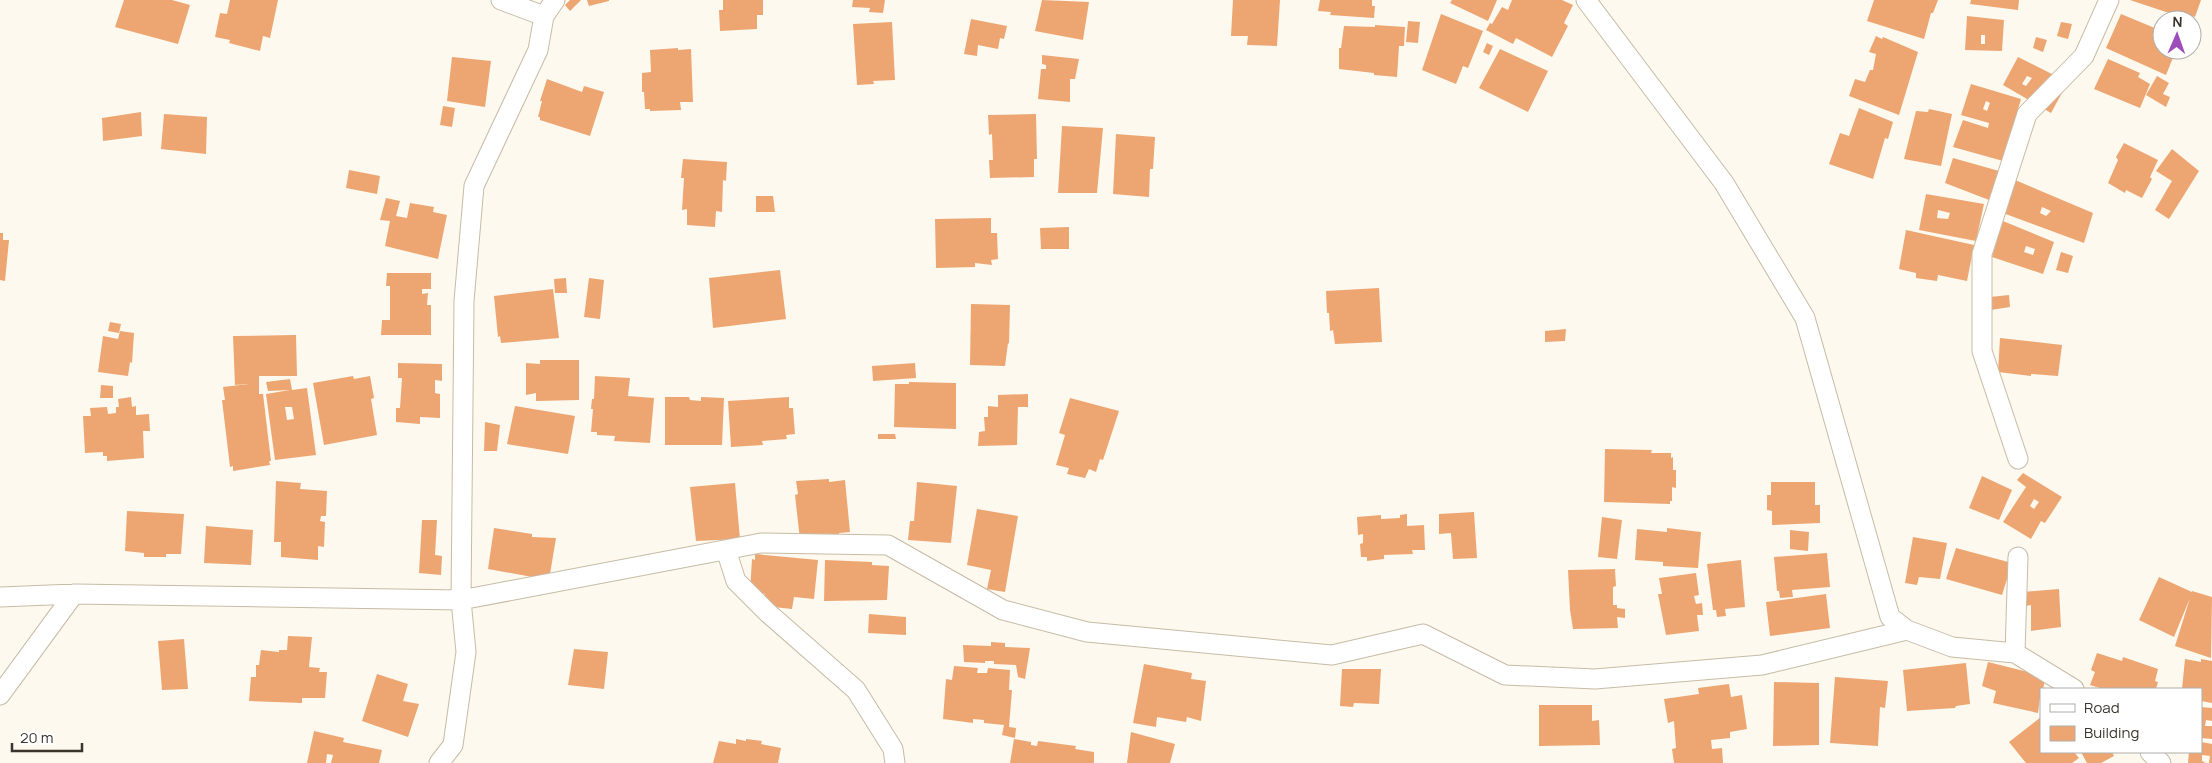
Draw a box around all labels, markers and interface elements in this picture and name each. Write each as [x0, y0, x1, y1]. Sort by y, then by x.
north arrow [2152, 10, 2202, 60]
text: N [2172, 12, 2183, 31]
legend [2040, 688, 2202, 753]
text: Road [2084, 697, 2120, 718]
scale bar [12, 720, 82, 752]
text: Building [2084, 722, 2139, 743]
text: 20 m [20, 727, 53, 748]

